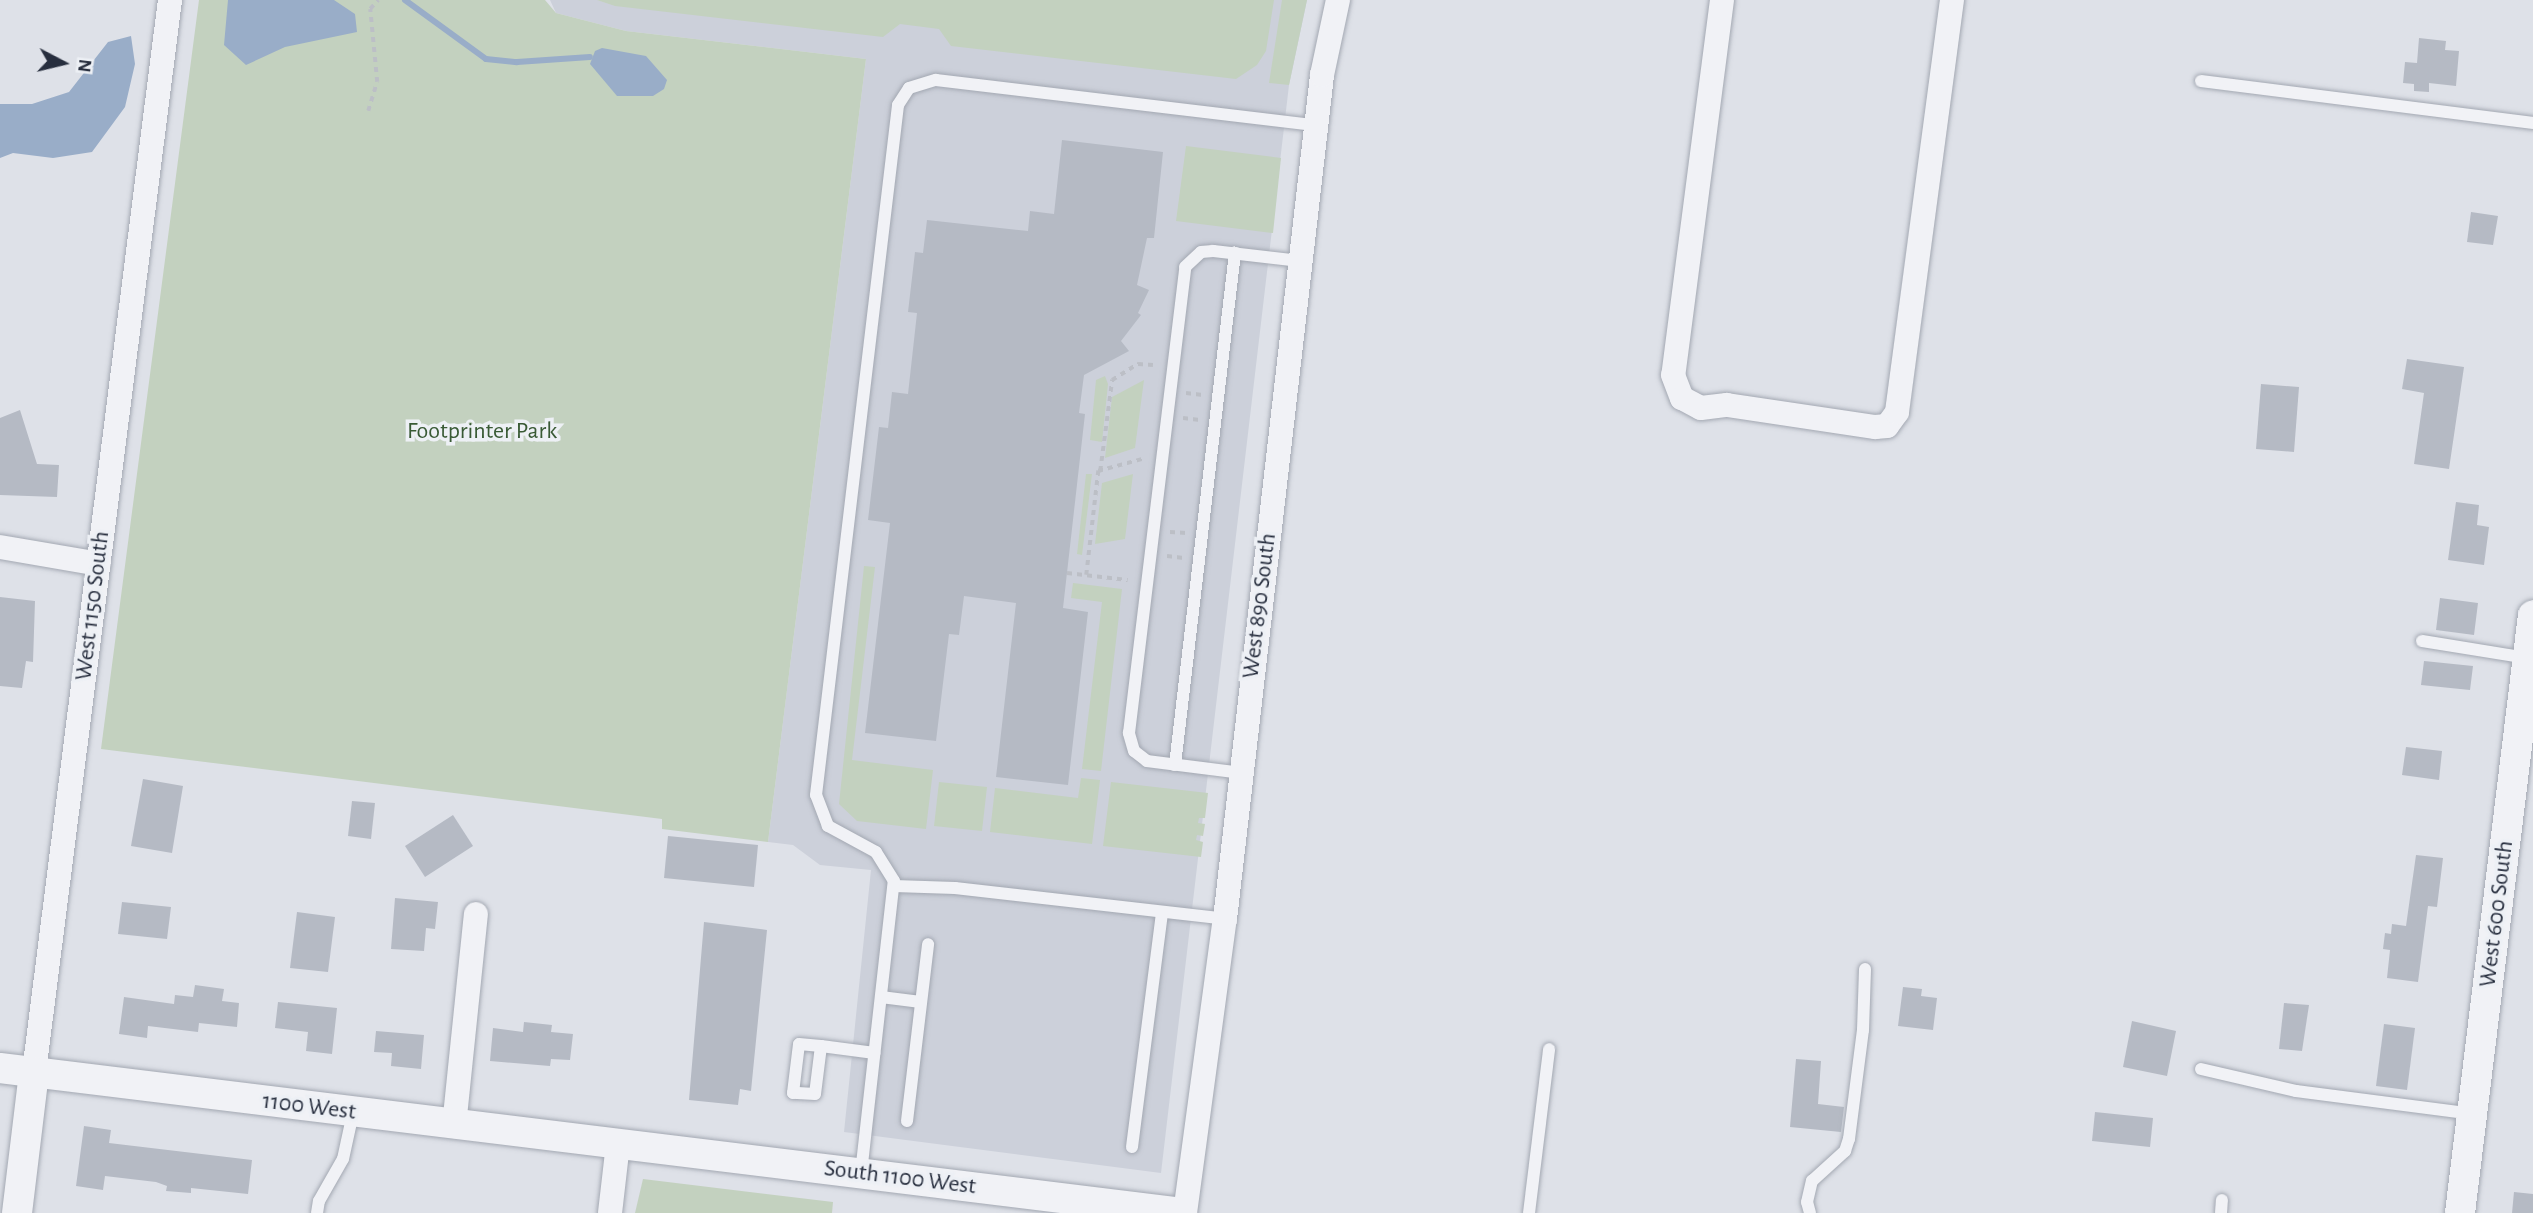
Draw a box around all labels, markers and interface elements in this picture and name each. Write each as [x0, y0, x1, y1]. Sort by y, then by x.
north arrow [28, 28, 98, 98]
text: N [74, 58, 95, 73]
park label: Footprinter Park [407, 418, 557, 446]
street label: West 1150 South [70, 530, 116, 682]
street label: West 890 South [1237, 532, 1283, 680]
street label: West 600 South [2474, 839, 2520, 989]
street label: 1100 West [261, 1087, 357, 1127]
street label: South 1100 West [822, 1154, 978, 1202]

